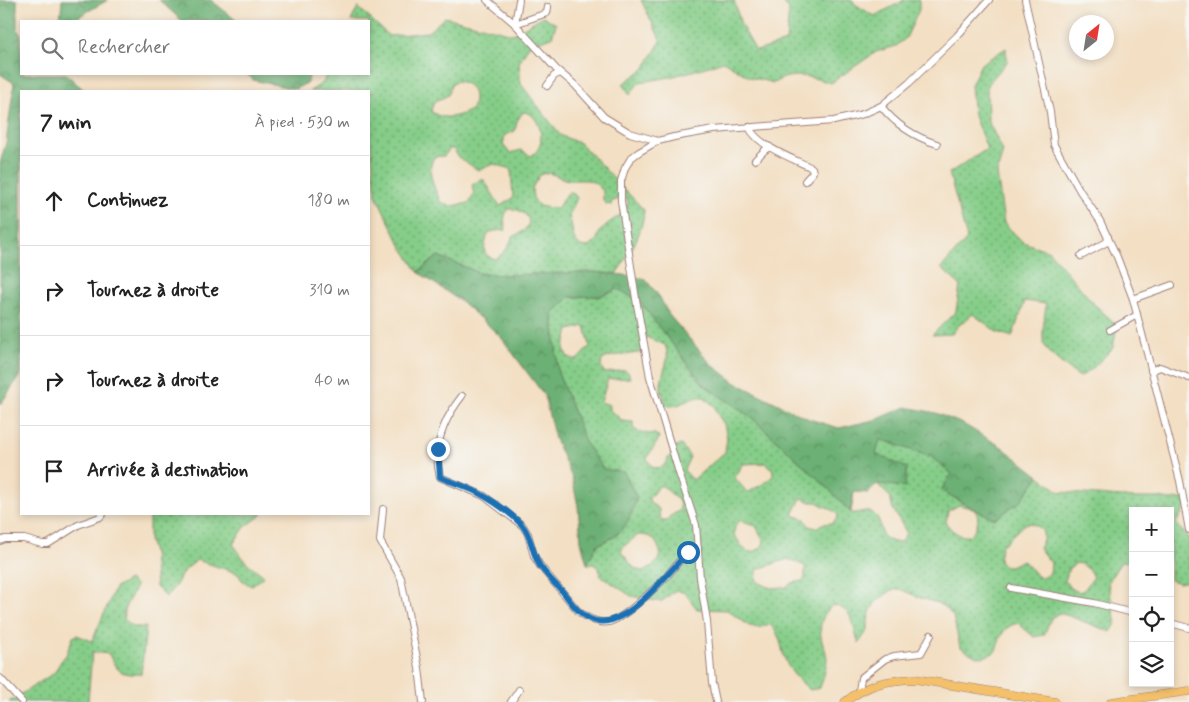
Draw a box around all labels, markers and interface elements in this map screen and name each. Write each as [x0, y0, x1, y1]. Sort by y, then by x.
north arrow [1069, 15, 1114, 60]
search box [20, 20, 370, 75]
icon: search [38, 34, 66, 62]
text: Rechercher [78, 35, 170, 60]
text: 7 min [40, 109, 92, 137]
text: À pied · 530 m [255, 112, 350, 133]
icon: ahead [40, 187, 68, 215]
text: Continuez [87, 188, 168, 213]
text: 180 m [307, 190, 350, 211]
icon: right [40, 277, 68, 305]
text: Tournez à droite [87, 278, 219, 303]
text: 310 m [309, 280, 350, 301]
icon: right [40, 367, 68, 395]
text: Tournez à droite [87, 368, 219, 393]
text: 40 m [314, 370, 350, 391]
route end [427, 438, 450, 461]
icon: arrive [40, 457, 68, 485]
text: Arrivée à destination [87, 458, 248, 483]
map controls [1129, 507, 1174, 687]
button: + [1129, 507, 1174, 552]
route start [677, 541, 700, 564]
button: − [1129, 552, 1174, 597]
button: locate [1129, 597, 1174, 642]
button: layers [1129, 642, 1174, 687]

